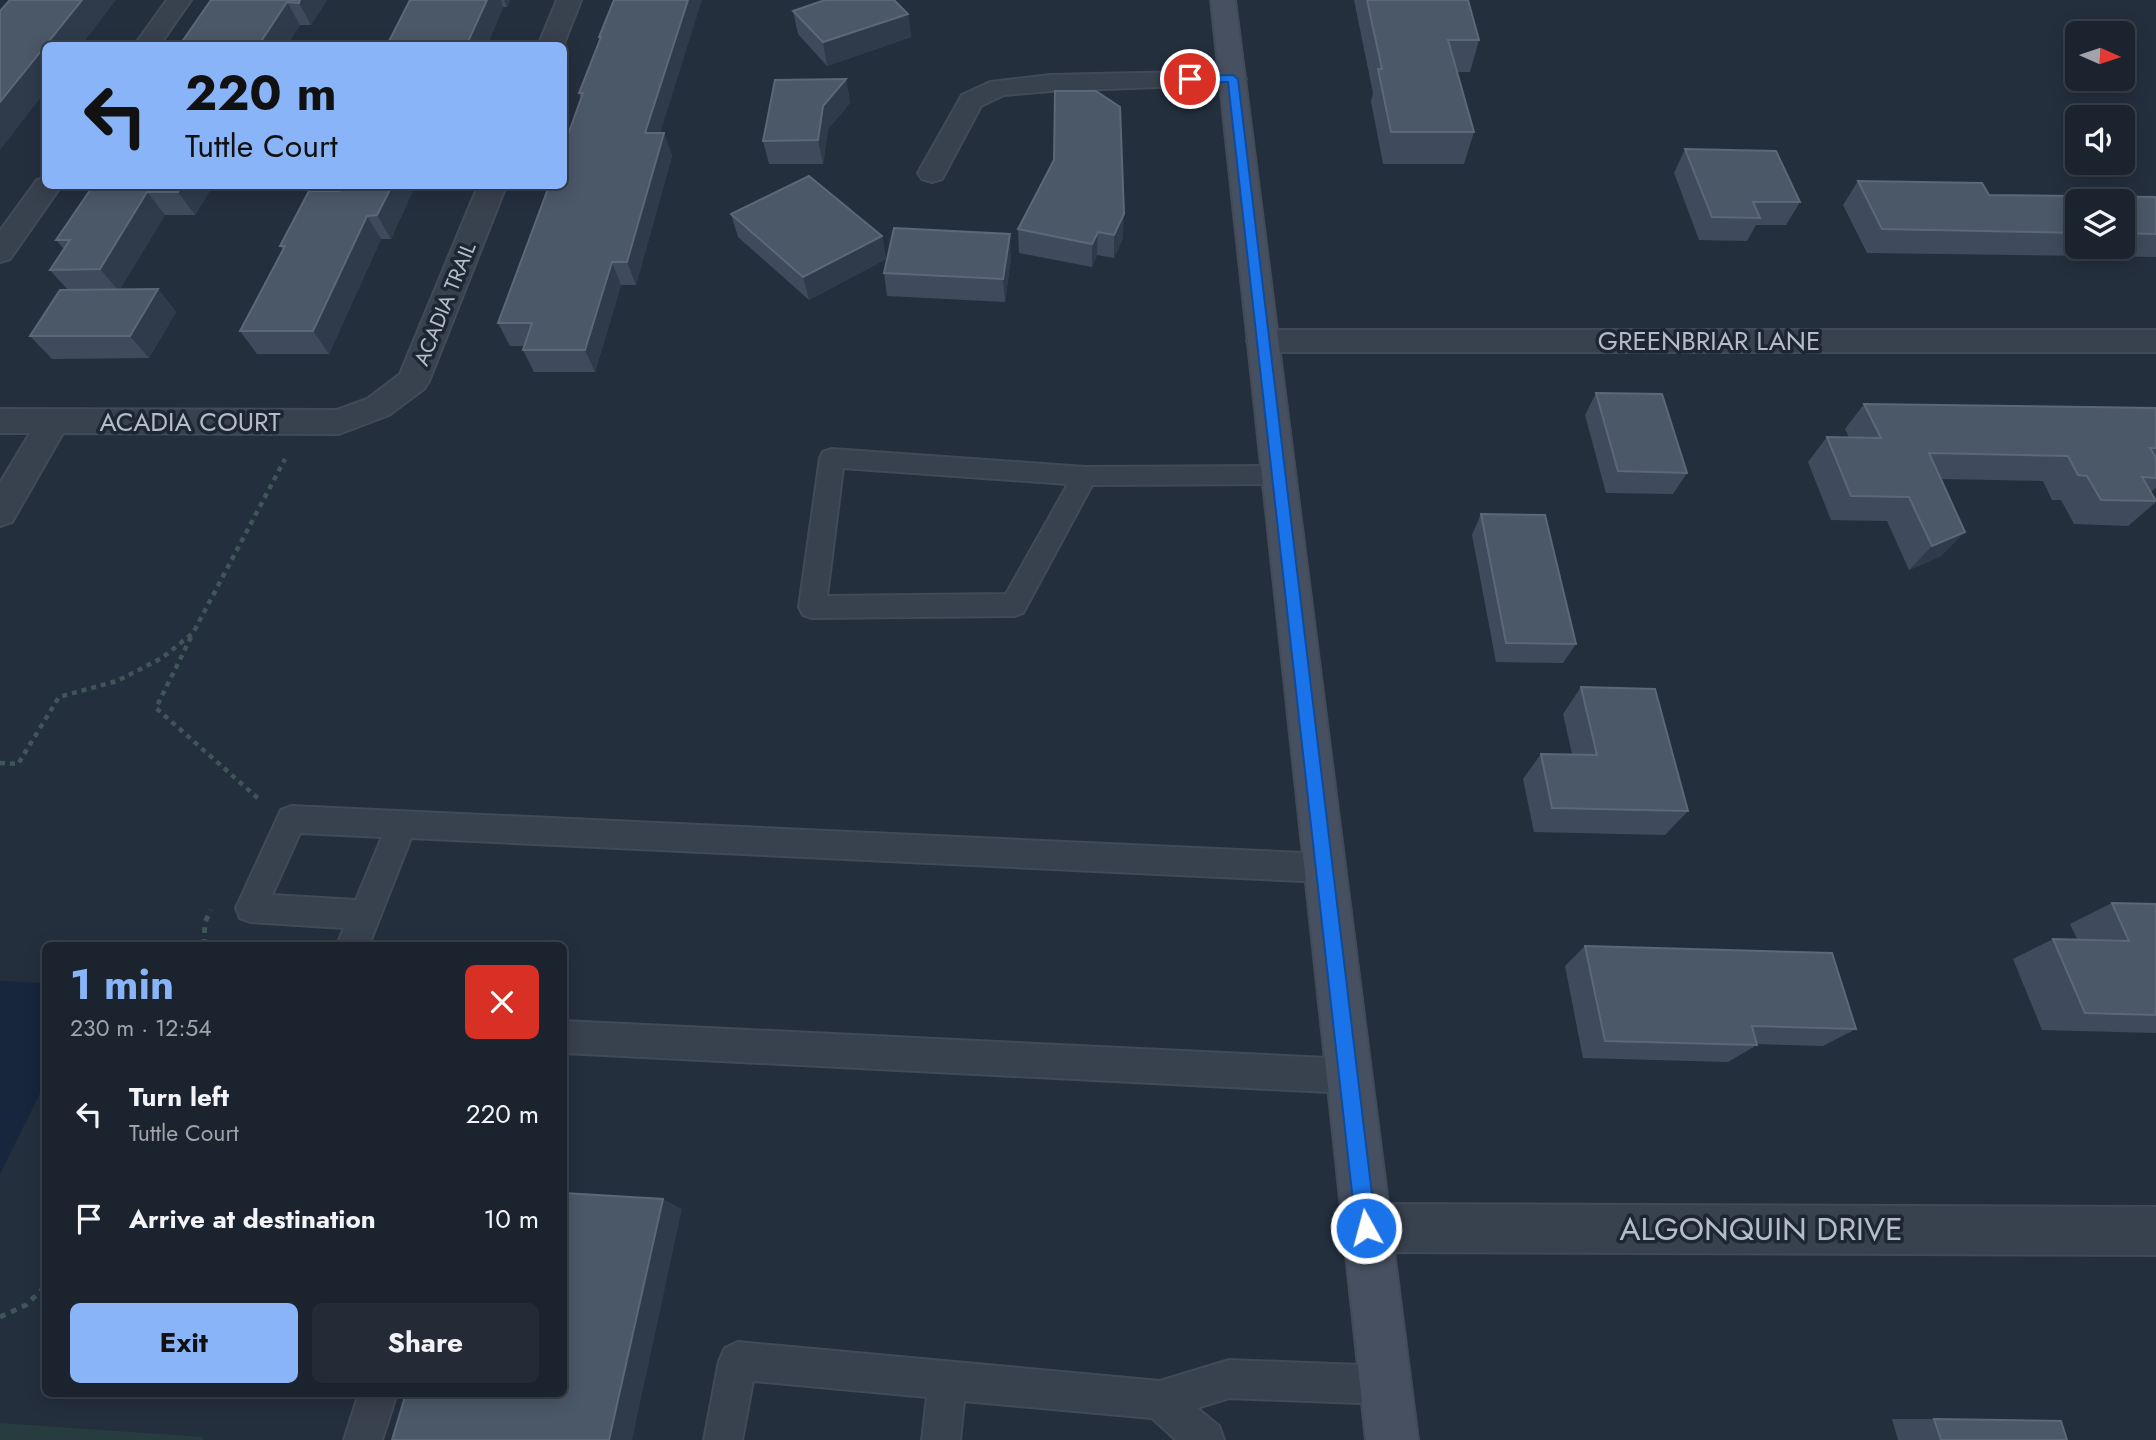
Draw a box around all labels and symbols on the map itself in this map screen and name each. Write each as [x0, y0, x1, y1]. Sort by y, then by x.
north arrow [2065, 21, 2135, 91]
pin [1160, 49, 1220, 109]
street label: ACADIA TRAIL [407, 237, 484, 370]
street label: GREENBRIAR LANE [1598, 322, 1820, 360]
street label: ACADIA COURT [99, 403, 281, 441]
position arrow [1329, 1191, 1403, 1265]
street label: ALGONQUIN DRIVE [1619, 1206, 1903, 1252]

